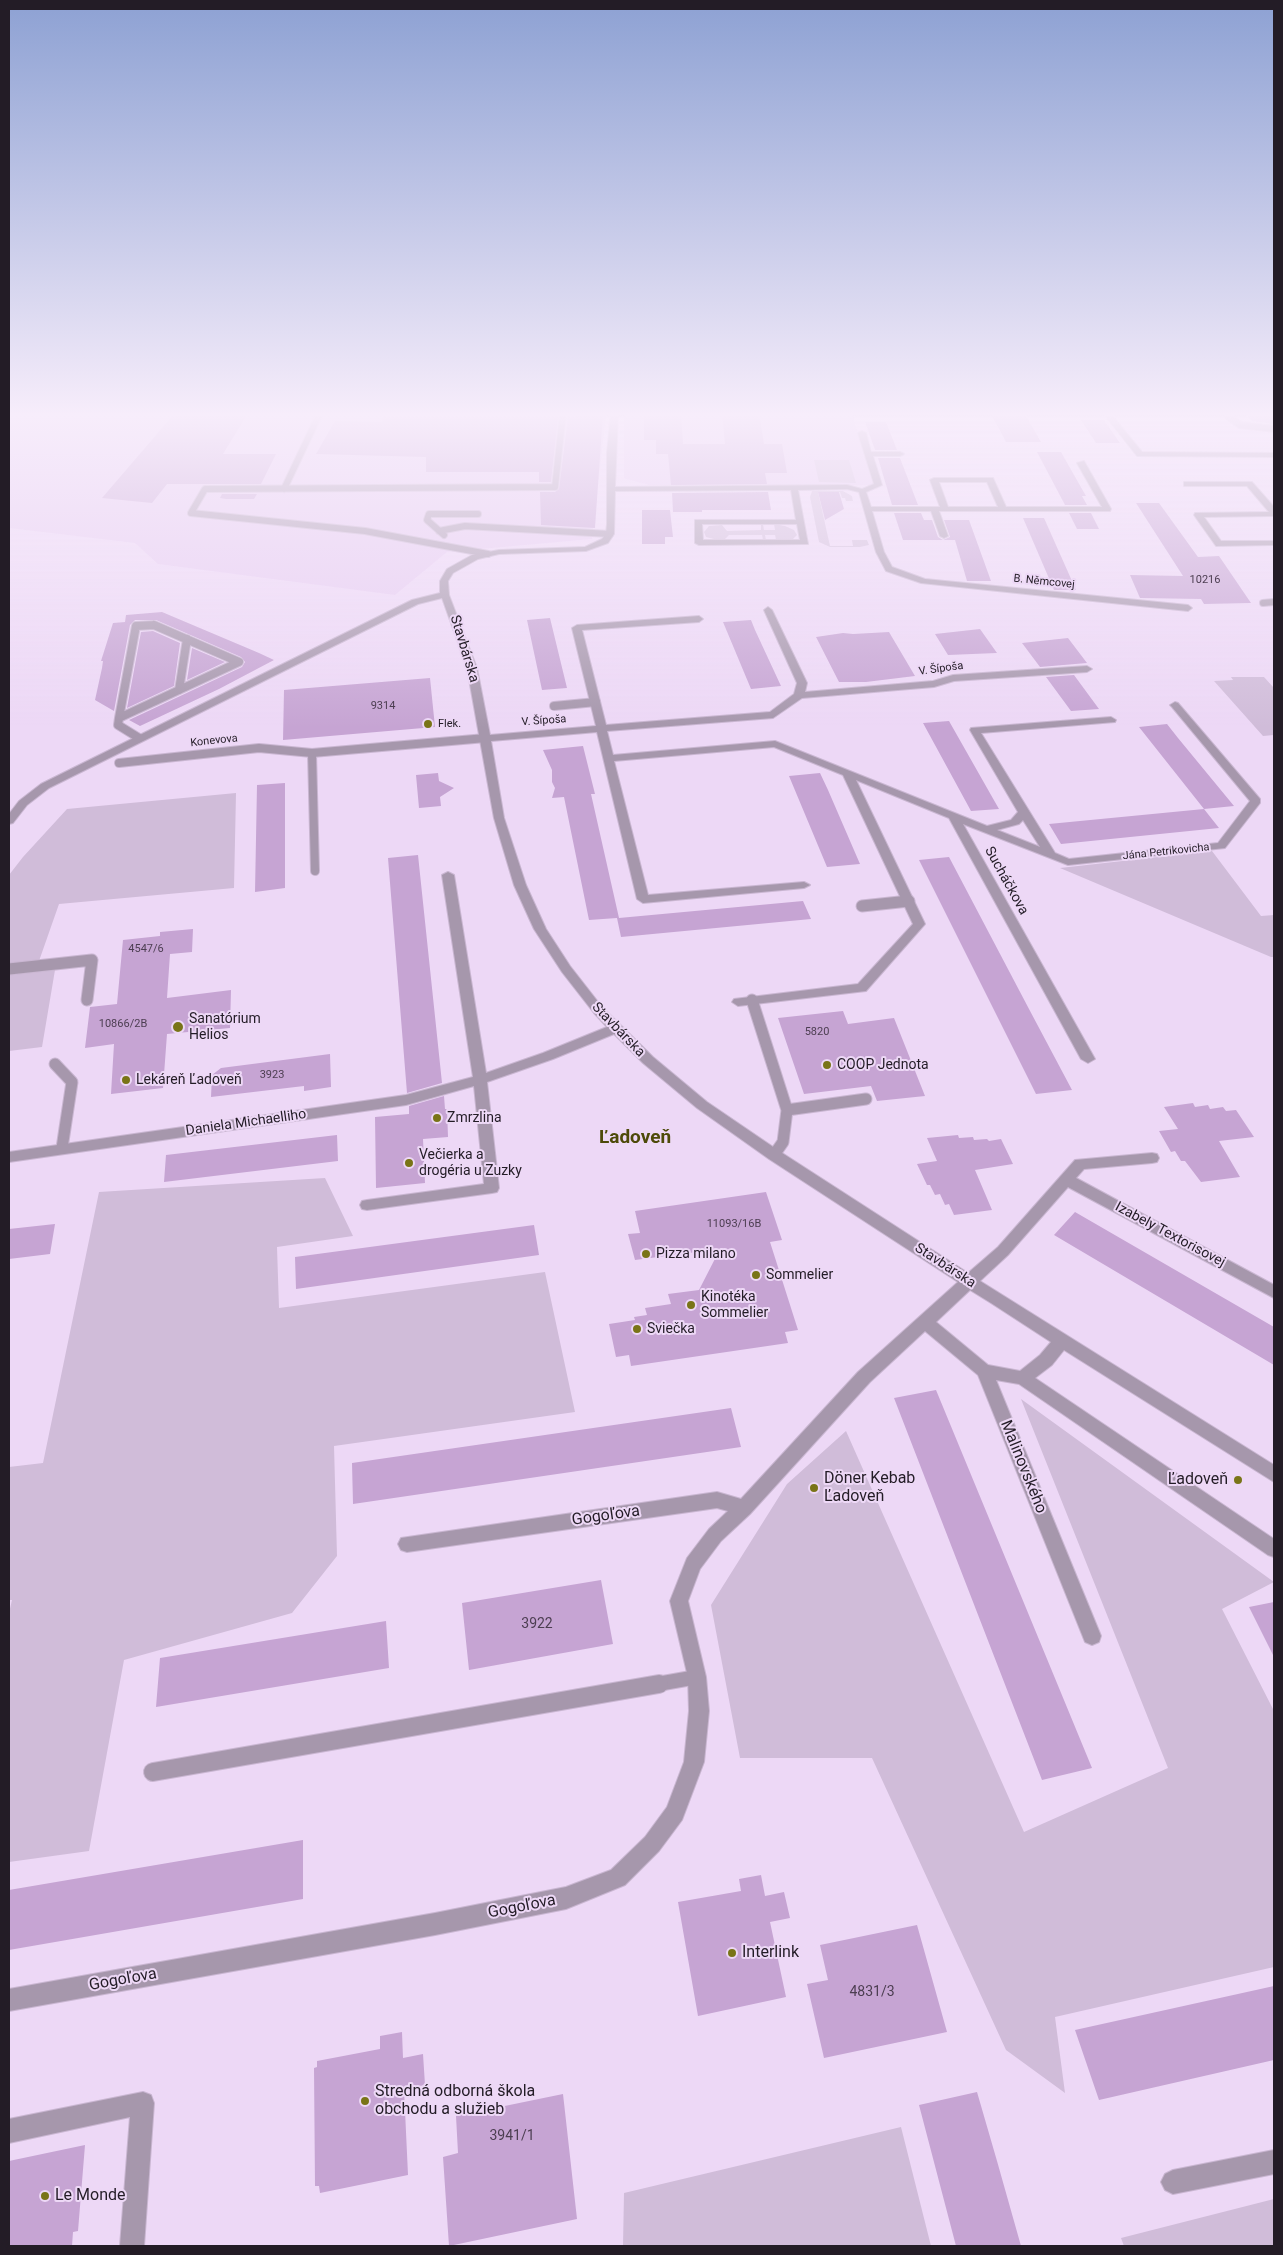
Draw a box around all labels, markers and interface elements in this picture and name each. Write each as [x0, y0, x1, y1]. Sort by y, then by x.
street label: B. Němcovej [1013, 572, 1075, 592]
house number: 10216 [1190, 573, 1220, 587]
street label: Stavbárska [446, 613, 482, 685]
street label: V. Šípoša [918, 659, 964, 679]
house number: 9314 [371, 699, 395, 713]
street label: V. Šípoša [521, 713, 567, 729]
place label: Flek. [438, 717, 461, 731]
marker: Flek. [422, 718, 434, 730]
street label: Konevova [190, 732, 238, 750]
street label: Jána Petrikovicha [1122, 841, 1210, 863]
street label: Sucháčkova [980, 844, 1032, 918]
house number: 4547/6 [128, 942, 164, 956]
street label: Stavbárska [588, 999, 648, 1061]
place label: Sanatórium Helios [189, 1011, 261, 1044]
house number: 10866/2B [99, 1017, 147, 1031]
marker: Sanatórium Helios [171, 1020, 185, 1034]
house number: 5820 [805, 1025, 829, 1039]
place label: COOP Jednota [837, 1057, 929, 1073]
marker: COOP Jednota [821, 1059, 833, 1071]
house number: 3923 [260, 1068, 284, 1082]
place label: Lekáreň Ľadoveň [136, 1072, 242, 1088]
marker: Lekáreň Ľadoveň [120, 1074, 132, 1086]
street label: Daniela Michaelliho [185, 1106, 307, 1140]
place label: Zmrzlina [447, 1110, 502, 1126]
marker: Zmrzlina [431, 1112, 443, 1124]
district label: Ľadoveň [599, 1127, 671, 1149]
place label: Večierka a drogéria u Zuzky [419, 1147, 522, 1180]
marker: Večierka a drogéria u Zuzky [403, 1157, 415, 1169]
street label: Izabely Textorisovej [1112, 1199, 1228, 1271]
house number: 11093/16B [707, 1217, 761, 1231]
street label: Stavbárska [911, 1240, 979, 1292]
place label: Pizza milano [656, 1246, 736, 1262]
marker: Pizza milano [640, 1248, 652, 1260]
place label: Sommelier [766, 1267, 833, 1283]
marker: Sommelier [750, 1269, 762, 1281]
place label: Kinotéka Sommelier [701, 1289, 768, 1321]
marker: Kinotéka Sommelier [685, 1299, 697, 1311]
place label: Sviečka [647, 1321, 695, 1337]
marker: Sviečka [631, 1323, 643, 1335]
street label: Malinovského [996, 1418, 1050, 1516]
place label: Döner Kebab Ľadoveň [824, 1469, 915, 1507]
place label: Ľadoveň [1168, 1470, 1228, 1490]
marker: Ľadoveň [1232, 1474, 1244, 1486]
marker: Döner Kebab Ľadoveň [808, 1482, 820, 1494]
street label: Gogoľova [571, 1502, 641, 1530]
house number: 3922 [521, 1616, 553, 1632]
street label: Gogoľova [487, 1891, 557, 1923]
place label: Interlink [742, 1943, 799, 1963]
marker: Interlink [726, 1947, 738, 1959]
street label: Gogoľova [88, 1965, 158, 1995]
house number: 4831/3 [849, 1984, 895, 2000]
place label: Stredná odborná škola obchodu a služieb [375, 2082, 535, 2120]
marker: Stredná odborná škola obchodu a služieb [359, 2095, 371, 2107]
house number: 3941/1 [489, 2128, 535, 2144]
place label: Le Monde [55, 2186, 126, 2206]
marker: Le Monde [39, 2190, 51, 2202]

